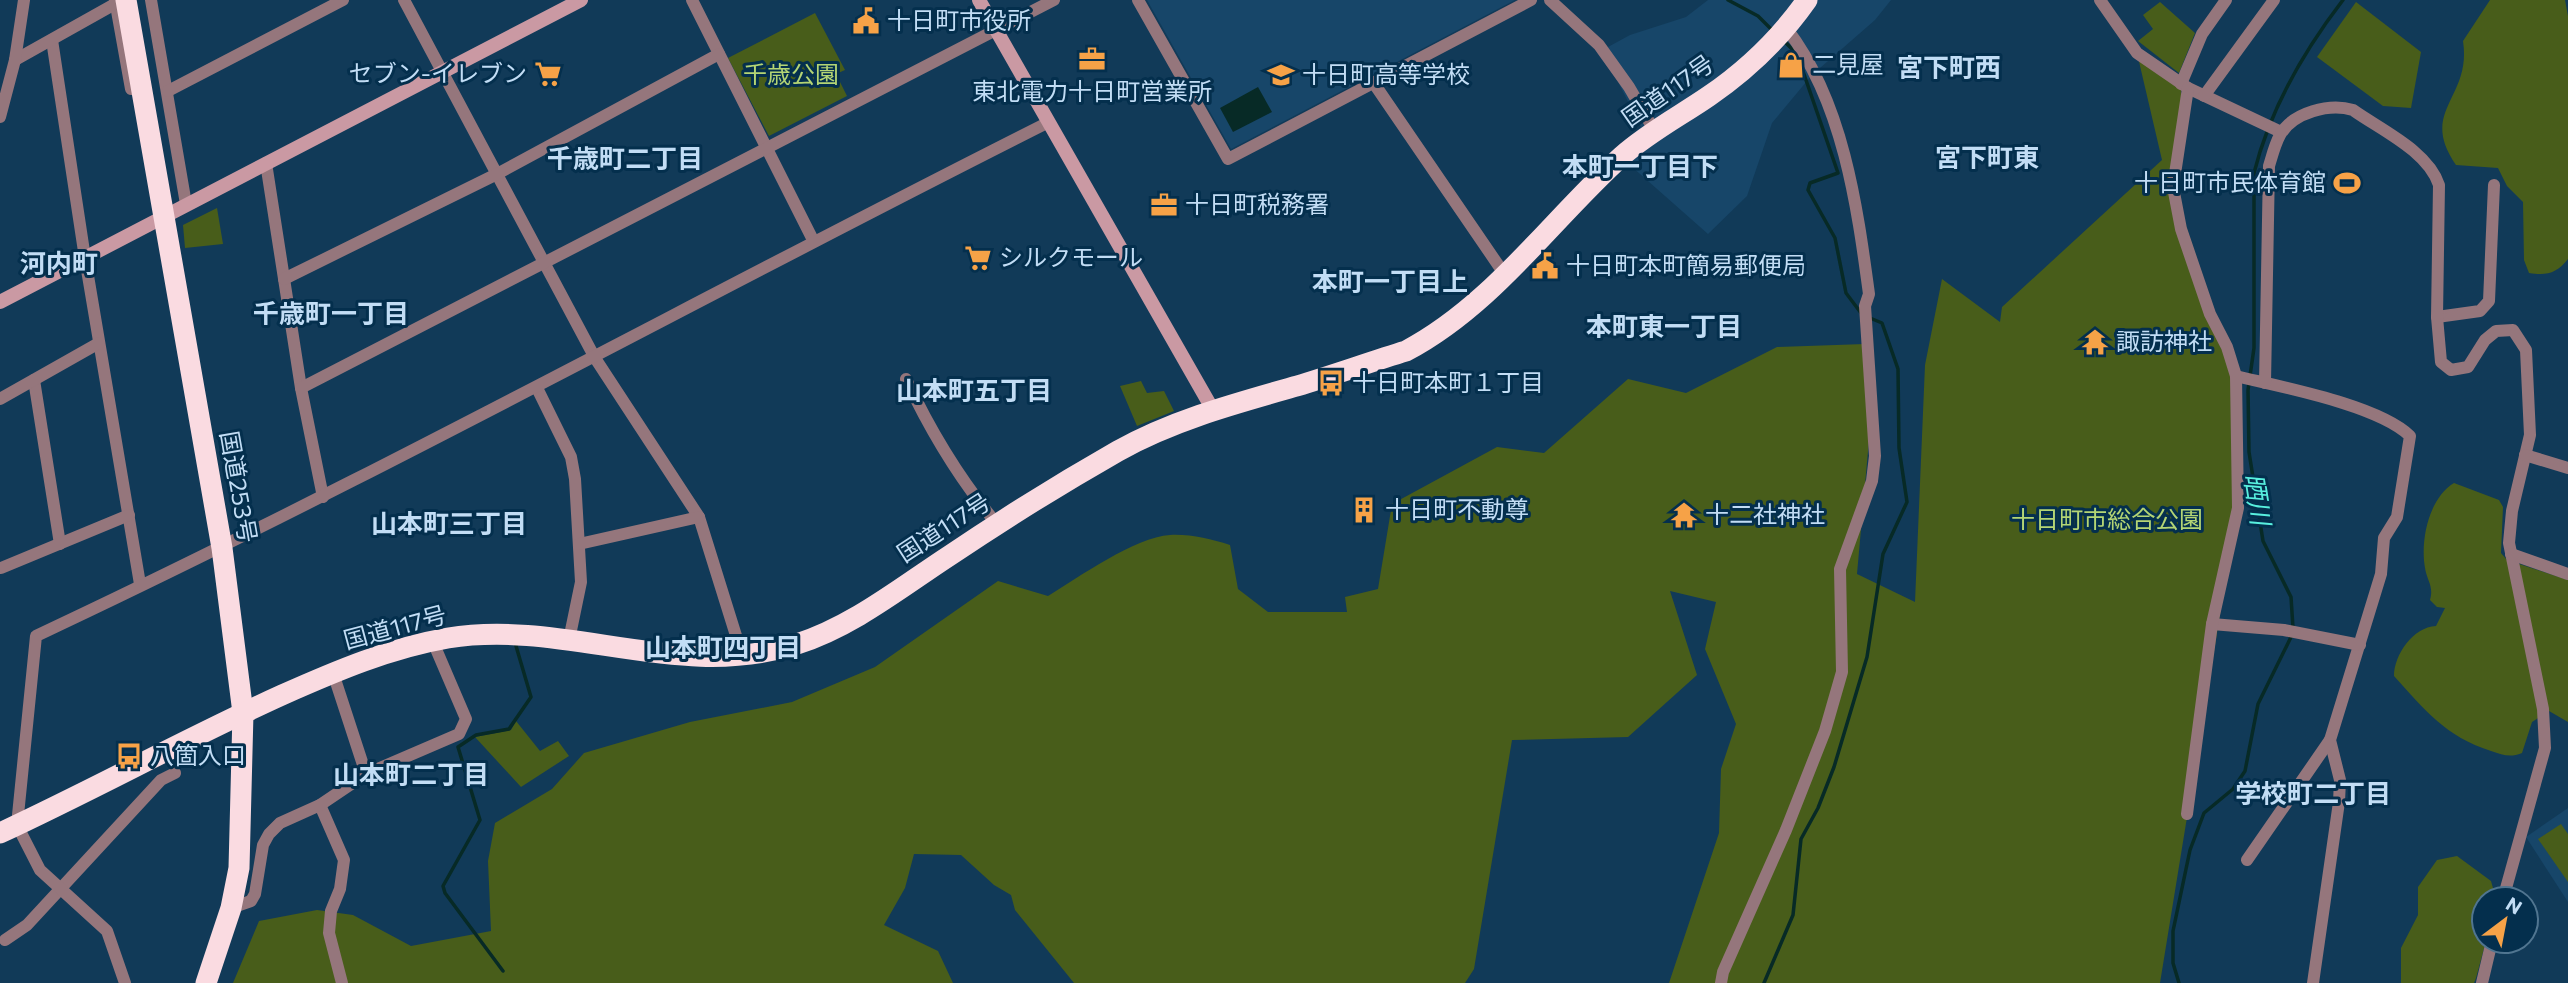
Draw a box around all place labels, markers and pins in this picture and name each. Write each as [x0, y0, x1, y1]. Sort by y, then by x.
place label: 十日町市役所 [887, 5, 1031, 34]
public building icon: 十日町市役所 [851, 6, 881, 36]
office icon: 東北電力十日町営業所 [1077, 44, 1107, 74]
place label: 二見屋 [1812, 49, 1884, 78]
shop icon: 二見屋 [1776, 50, 1806, 80]
place label: セブン-イレブン [349, 58, 527, 87]
supermarket icon: セブン-イレブン [533, 59, 563, 89]
place label: 十日町高等学校 [1302, 59, 1470, 88]
school or university icon: 十日町高等学校 [1266, 60, 1296, 90]
place label: 東北電力十日町営業所 [972, 76, 1212, 105]
place label: 十日町市民体育館 [2134, 167, 2326, 196]
sports icon: 十日町市民体育館 [2332, 168, 2362, 198]
place label: 十日町税務署 [1185, 189, 1329, 218]
office icon: 十日町税務署 [1149, 190, 1179, 220]
place label: シルクモール [999, 242, 1143, 271]
supermarket icon: シルクモール [963, 243, 993, 273]
place label: 十日町本町簡易郵便局 [1566, 250, 1806, 279]
public building icon: 十日町本町簡易郵便局 [1530, 251, 1560, 281]
place label: 諏訪神社 [2116, 326, 2212, 355]
temple icon: 諏訪神社 [2080, 327, 2110, 357]
place label: 十日町本町１丁目 [1352, 367, 1544, 396]
bus stop icon: 十日町本町１丁目 [1316, 368, 1346, 398]
place label: 十日町不動尊 [1385, 494, 1529, 523]
building icon: 十日町不動尊 [1349, 495, 1379, 525]
place label: 十二社神社 [1705, 499, 1825, 528]
temple icon: 十二社神社 [1669, 500, 1699, 530]
place label: 八箇入口 [150, 740, 246, 769]
bus stop icon: 八箇入口 [114, 741, 144, 771]

